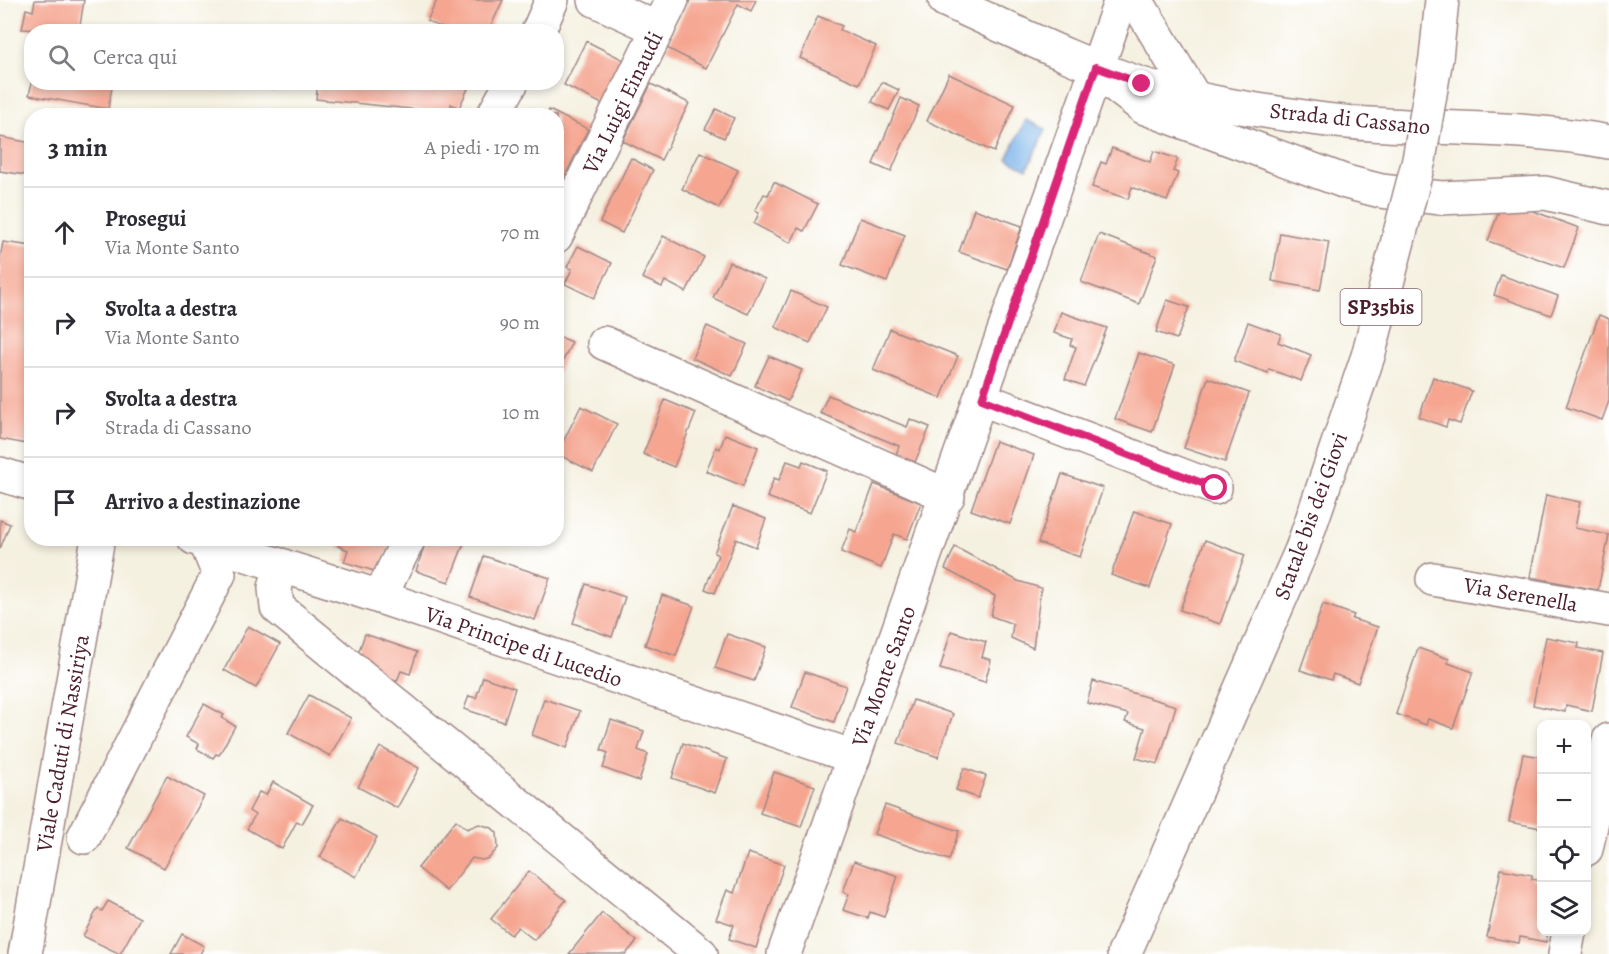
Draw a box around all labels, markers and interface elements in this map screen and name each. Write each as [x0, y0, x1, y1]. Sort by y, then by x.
search box [24, 24, 564, 90]
street label: Via Luigi Einaudi [575, 26, 670, 180]
icon: search [45, 41, 78, 74]
text: Cerca qui [93, 42, 178, 72]
route end [1128, 70, 1154, 96]
street label: Strada di Cassano [1268, 96, 1432, 142]
text: 3 min [48, 130, 108, 165]
text: A piedi · 170 m [424, 134, 540, 161]
text: Prosegui [105, 204, 186, 234]
icon: ahead [48, 216, 81, 249]
text: 70 m [500, 219, 540, 246]
text: Via Monte Santo [105, 234, 239, 261]
road number: SP35bis [1340, 289, 1422, 325]
text: Svolta a destra [105, 294, 237, 324]
icon: right [48, 306, 81, 339]
text: 90 m [500, 309, 540, 336]
text: Via Monte Santo [105, 324, 239, 351]
text: Svolta a destra [105, 384, 237, 414]
icon: right [48, 396, 81, 429]
text: 10 m [502, 399, 540, 426]
text: Strada di Cassano [105, 414, 252, 441]
street label: Statale bis dei Giovi [1267, 428, 1355, 604]
route start [1201, 474, 1227, 500]
icon: arrive [48, 486, 81, 519]
text: Arrivo a destinazione [105, 487, 300, 517]
street label: Via Serenella [1460, 570, 1581, 620]
street label: Via Principe di Lucedio [420, 599, 626, 695]
street label: Via Monte Santo [844, 602, 923, 752]
street label: Viale Caduti di Nassiriya [29, 631, 97, 855]
map controls [1537, 720, 1591, 936]
button: + [1537, 720, 1591, 774]
button: − [1537, 774, 1591, 828]
button: locate [1537, 828, 1591, 882]
button: layers [1537, 882, 1591, 936]

